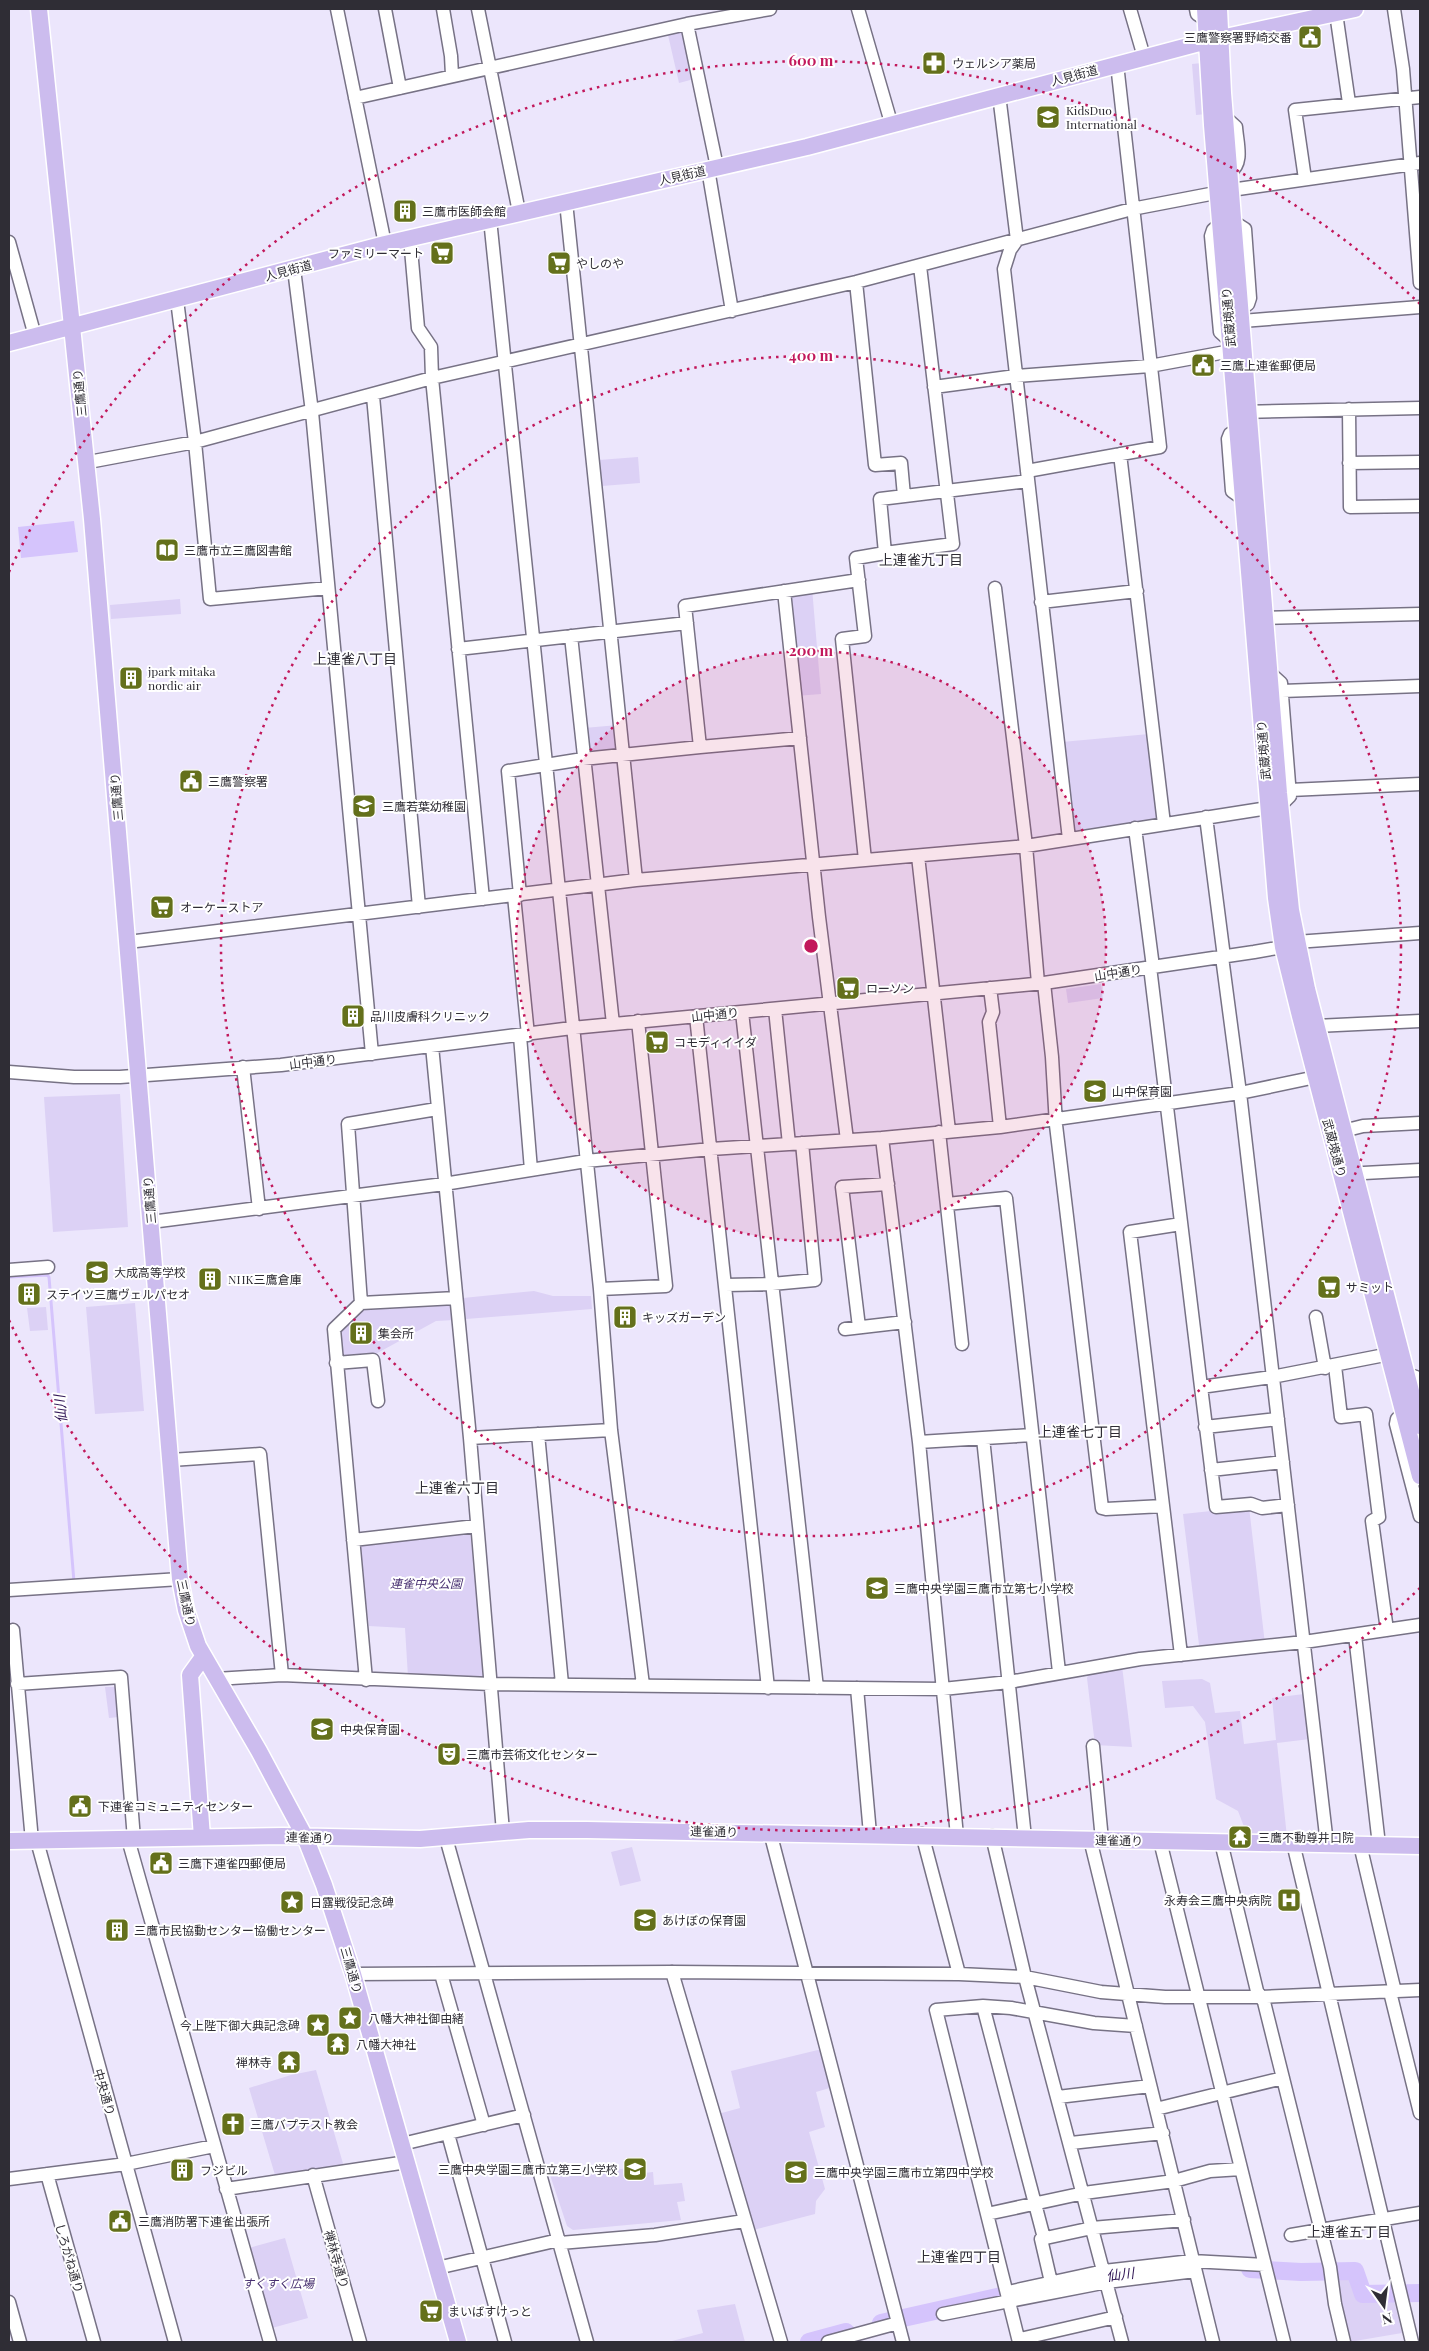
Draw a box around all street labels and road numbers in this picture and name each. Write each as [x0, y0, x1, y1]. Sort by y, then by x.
street label: 人見街道 [1049, 61, 1099, 89]
street label: 人見街道 [657, 162, 707, 188]
street label: 人見街道 [263, 256, 313, 284]
street label: 武蔵境通り [1217, 286, 1239, 348]
street label: 三鷹通り [69, 368, 89, 418]
street label: 武蔵境通り [1252, 719, 1274, 781]
street label: 三鷹通り [106, 772, 126, 822]
street label: 山中通り [1093, 960, 1143, 984]
street label: 山中通り [690, 1004, 740, 1024]
street label: 山中通り [288, 1050, 338, 1072]
street label: 武蔵境通り [1320, 1117, 1350, 1179]
street label: 三鷹通り [139, 1175, 159, 1225]
street label: 三鷹通り [174, 1578, 200, 1628]
street label: 連雀通り [690, 1823, 738, 1839]
street label: 連雀通り [286, 1828, 334, 1846]
street label: 連雀通り [1095, 1832, 1143, 1848]
street label: 三鷹通り [338, 1945, 366, 1995]
street label: 中央通り [91, 2067, 119, 2117]
street label: しろがね通り [52, 2221, 88, 2295]
street label: 禅林寺通り [321, 2228, 353, 2290]

